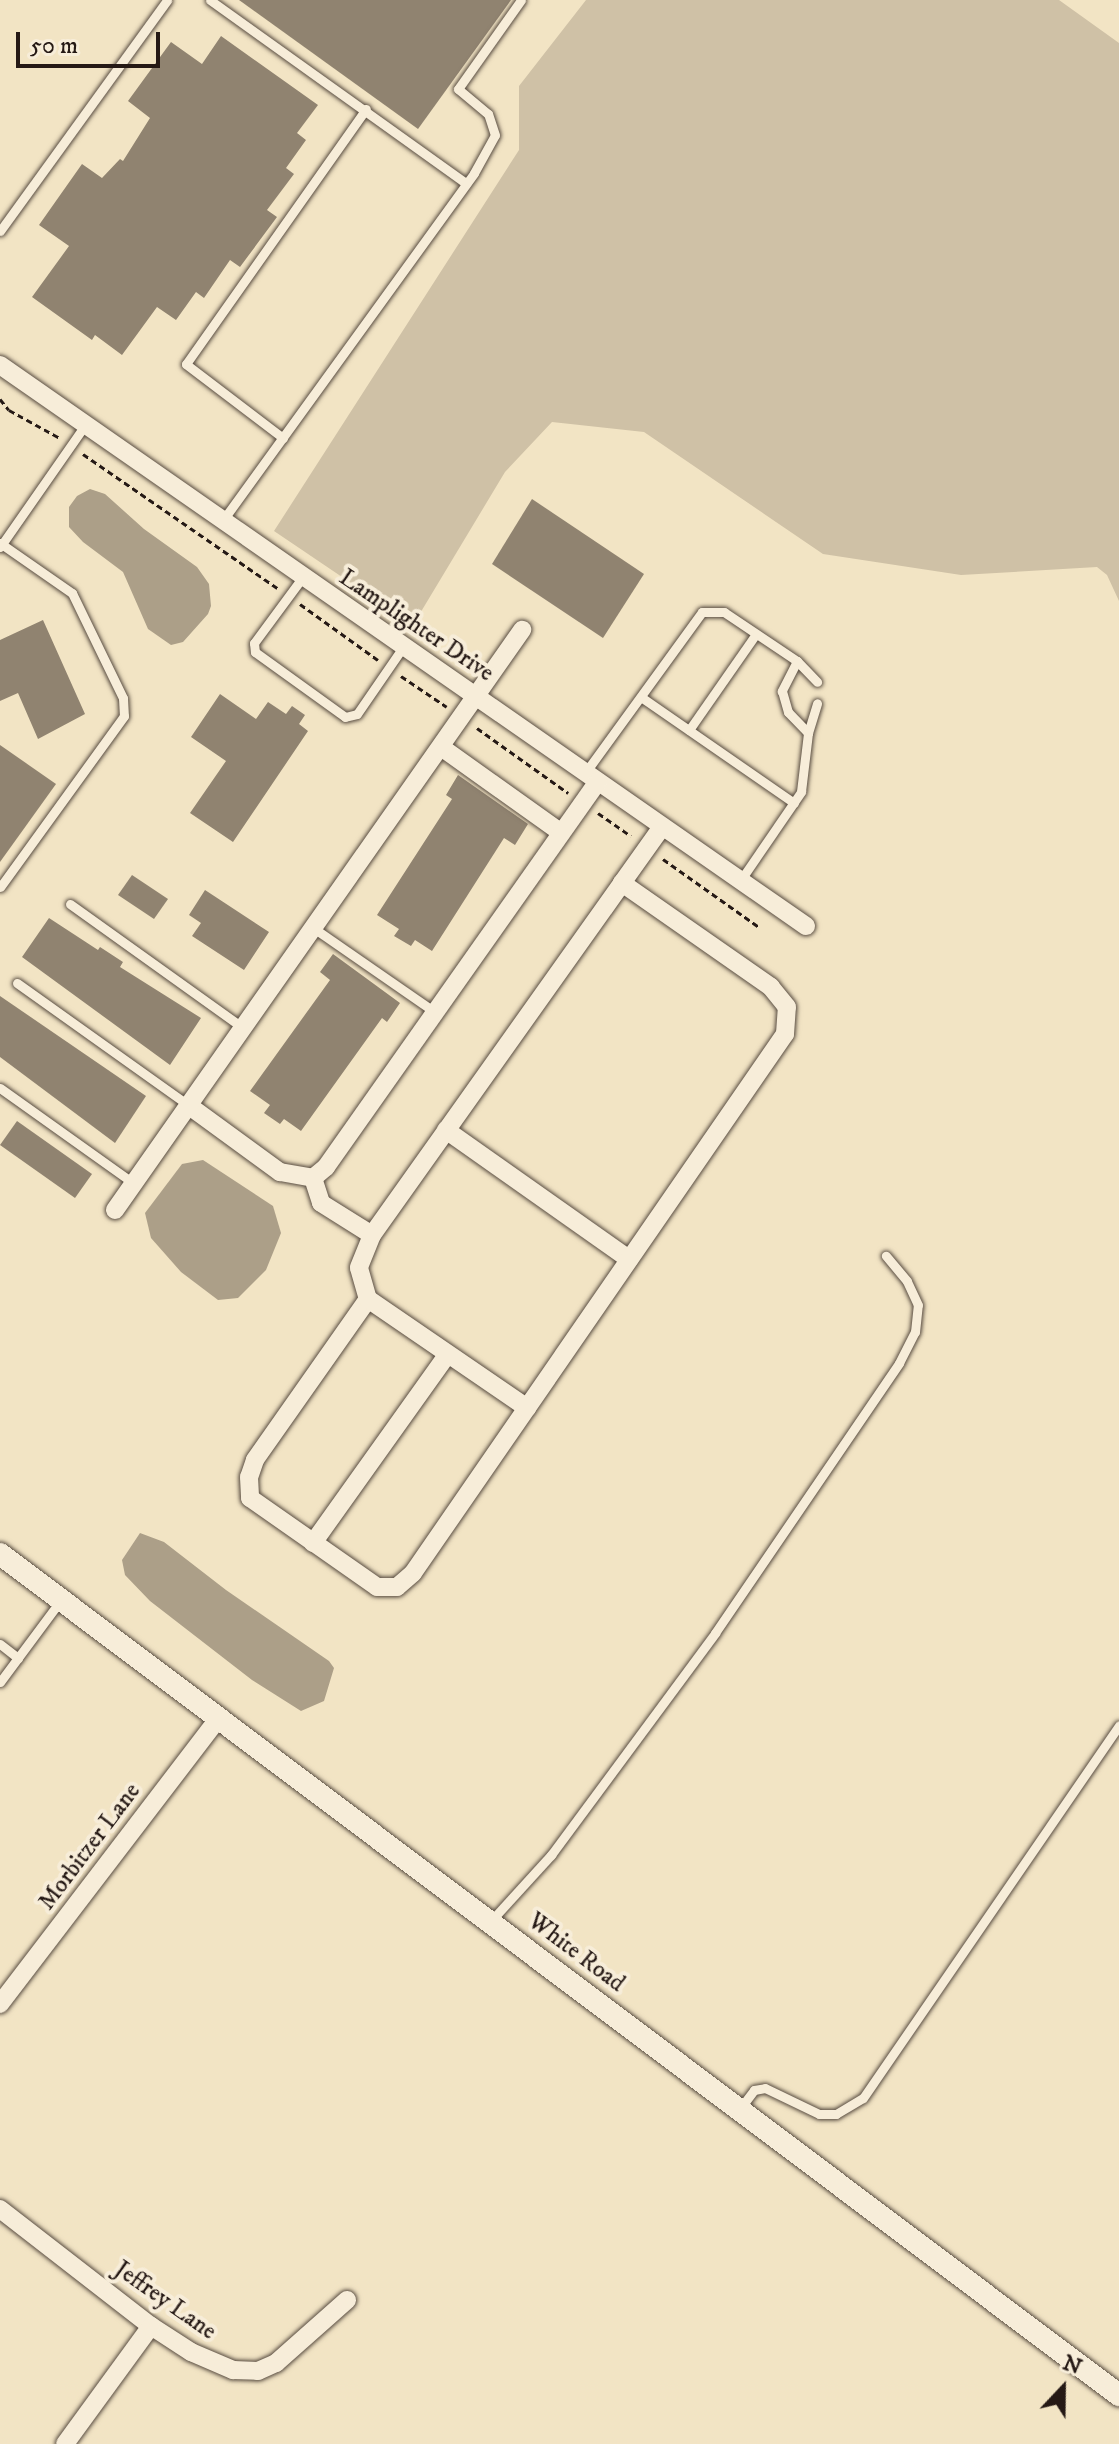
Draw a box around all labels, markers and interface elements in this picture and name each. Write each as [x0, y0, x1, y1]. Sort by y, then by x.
scale bar [20, 16, 164, 66]
text: 50 m [30, 31, 78, 61]
street label: Lamplighter Drive [333, 564, 499, 688]
street label: Morbitzer Lane [33, 1778, 147, 1916]
street label: White Road [522, 1907, 630, 1999]
street label: Jeffrey Lane [109, 2255, 221, 2347]
north arrow [1023, 2348, 1103, 2428]
text: N [1059, 2349, 1086, 2381]

